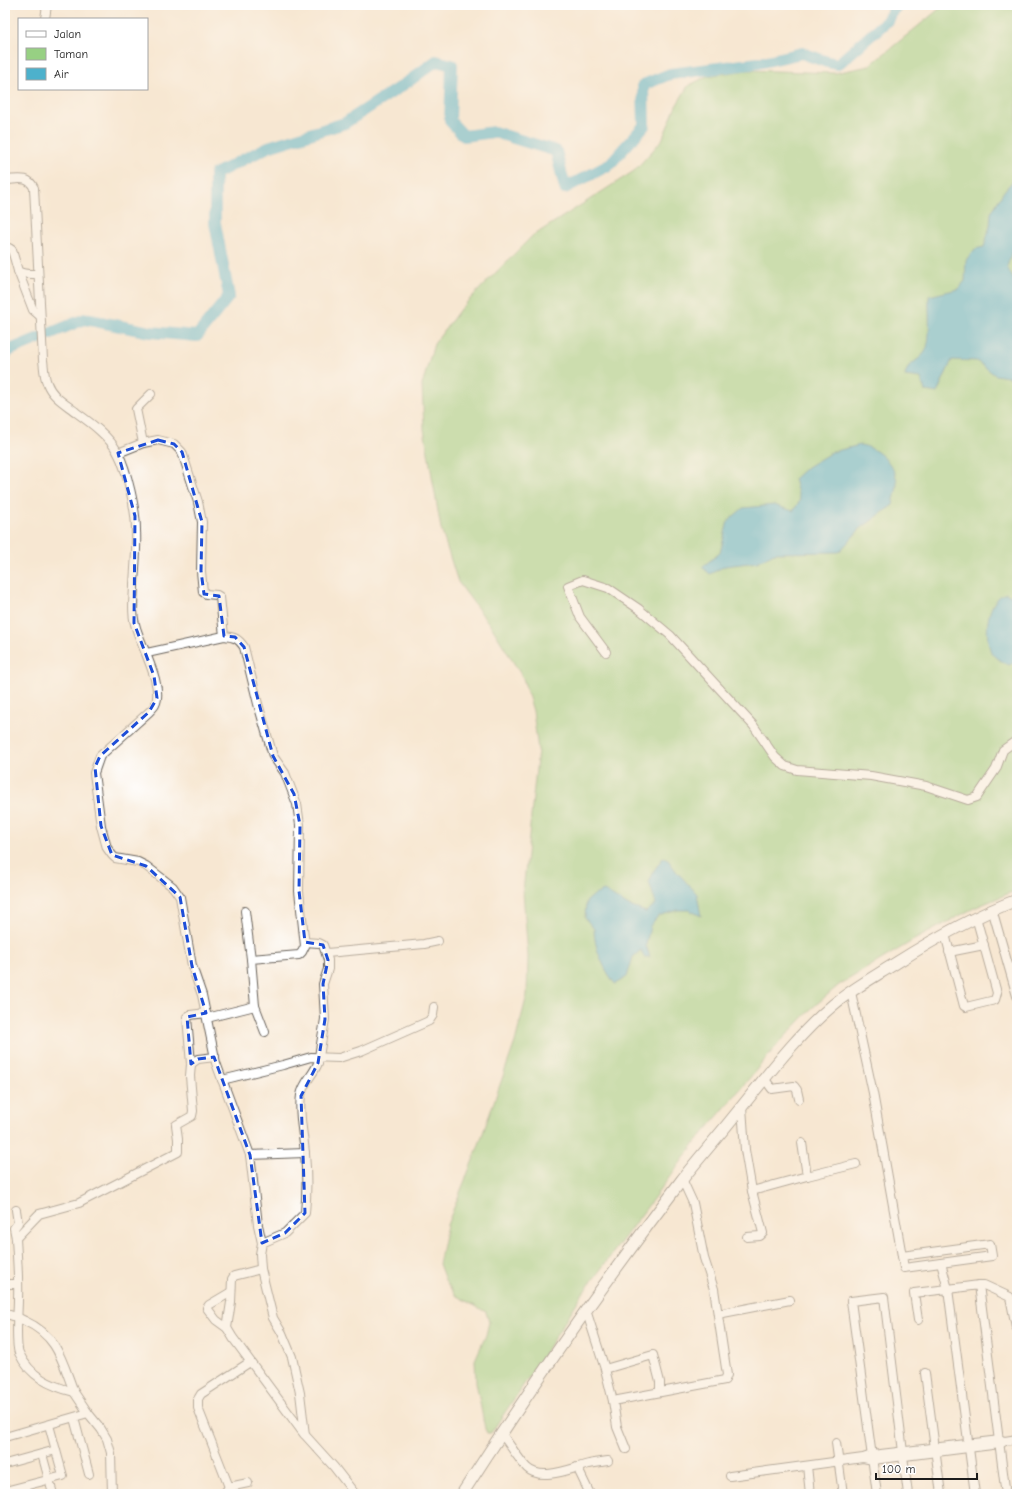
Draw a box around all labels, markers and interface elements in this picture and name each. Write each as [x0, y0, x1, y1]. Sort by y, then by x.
legend [18, 18, 148, 90]
text: Jalan [54, 27, 81, 41]
text: Taman [54, 47, 88, 61]
text: Air [54, 67, 69, 81]
scale bar [876, 1455, 977, 1481]
text: 100 m [882, 1462, 915, 1476]

